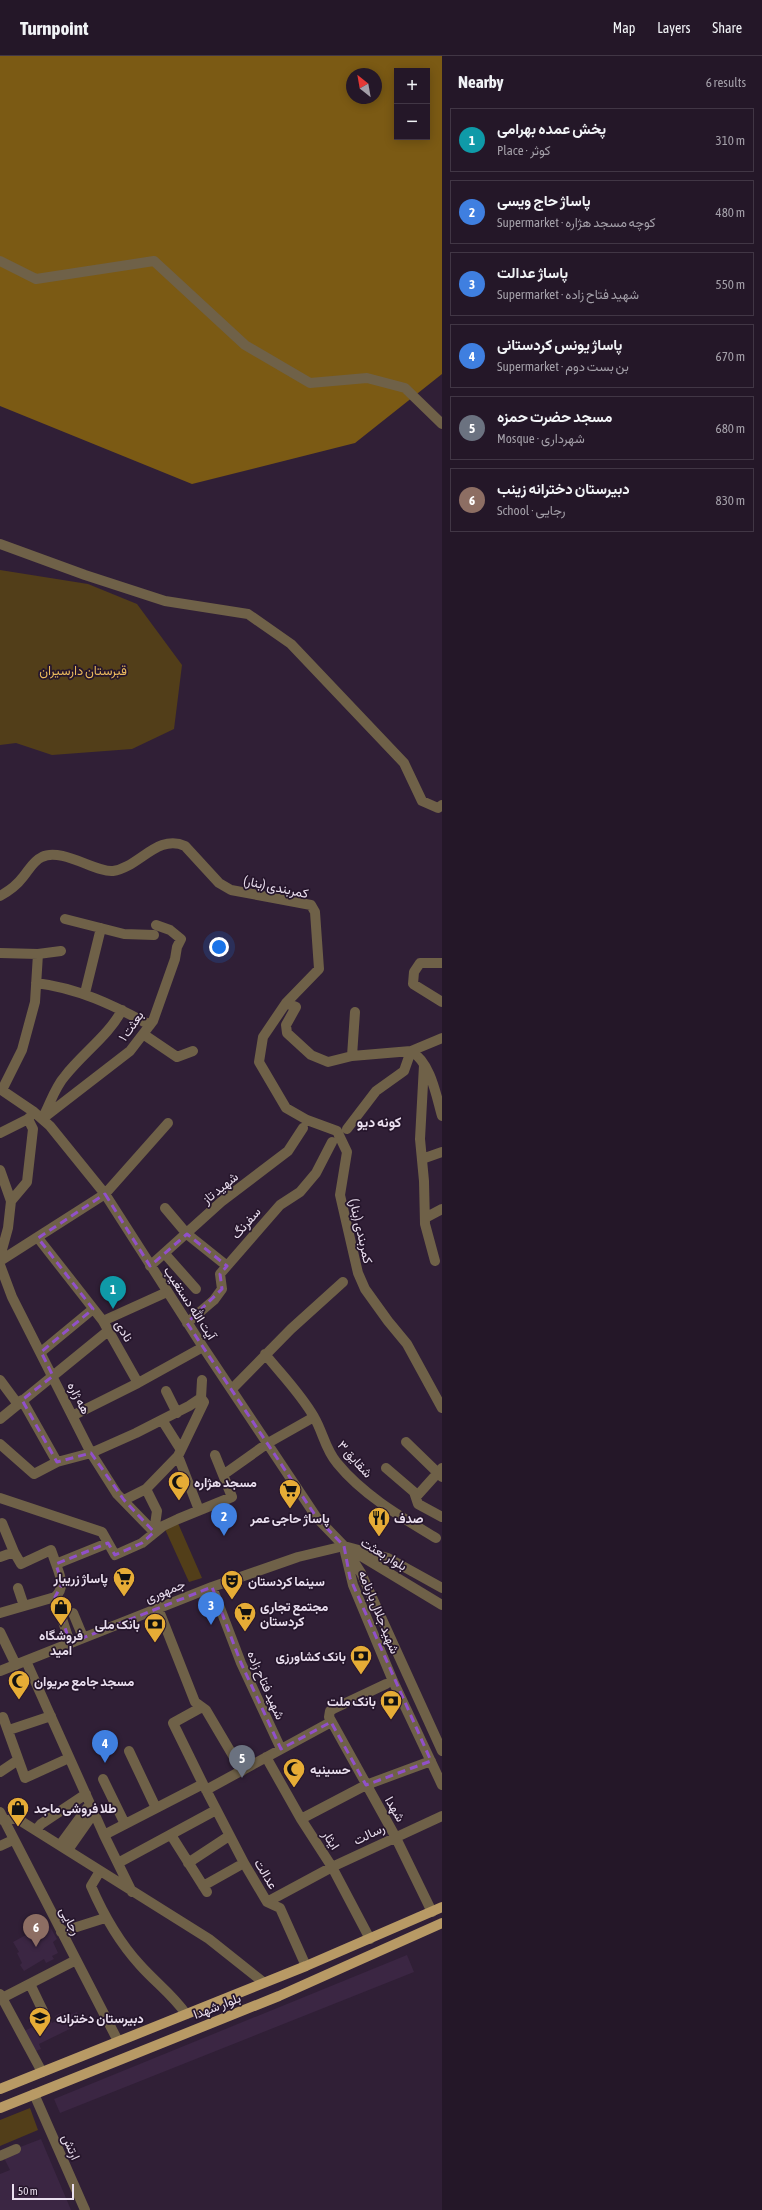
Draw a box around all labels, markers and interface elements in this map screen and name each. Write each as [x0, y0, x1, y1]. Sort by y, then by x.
text: Turnpoint [20, 17, 88, 39]
text: Map [613, 20, 635, 36]
text: Layers [657, 20, 690, 36]
text: Share [712, 20, 742, 36]
north arrow [346, 68, 382, 104]
map controls [394, 68, 430, 140]
button: + [394, 68, 430, 104]
text: Nearby [458, 72, 504, 92]
text: 6 results [706, 75, 746, 90]
button: − [394, 104, 430, 140]
text: پخش عمده بهرامی [497, 120, 606, 137]
text: 1 [469, 133, 475, 148]
text: 310 m [716, 133, 745, 148]
text: Place · کوثر [497, 143, 550, 158]
text: پاساژ حاج ویسی [497, 192, 591, 209]
text: 2 [469, 205, 475, 220]
text: 480 m [716, 205, 745, 220]
text: Supermarket · کوچه مسجد هژاره [497, 215, 656, 230]
text: پاساژ عدالت [497, 264, 568, 281]
text: 3 [469, 277, 475, 292]
text: 550 m [716, 277, 745, 292]
text: Supermarket · شهید فتاح زاده [497, 287, 639, 302]
text: پاساژ یونس کردستانی [497, 336, 622, 353]
text: 4 [469, 349, 475, 364]
text: 670 m [716, 349, 745, 364]
text: Supermarket · بن بست دوم [497, 359, 629, 374]
text: مسجد حضرت حمزه [497, 408, 612, 425]
text: 5 [469, 421, 475, 436]
text: 680 m [716, 421, 745, 436]
text: Mosque · شهرداری [497, 431, 585, 446]
text: دبیرستان دخترانه زینب [497, 480, 630, 497]
text: 6 [469, 493, 475, 508]
text: 830 m [716, 493, 745, 508]
text: School · رجایی [497, 503, 565, 518]
park label: قبرستان دارسیران [39, 663, 127, 679]
street label: کمربندی (بنار) [242, 873, 310, 902]
your location [209, 937, 229, 957]
street label: بعثت ۱ [115, 1008, 147, 1044]
district label: کونه دیو [357, 1114, 401, 1131]
street label: شهید تاز [198, 1169, 242, 1209]
street label: کمربندی (بنار) [345, 1197, 376, 1265]
street label: سفرنگ [228, 1204, 264, 1242]
street label: آیت الله دستغیب [161, 1264, 220, 1343]
pin: 1 [100, 1276, 126, 1309]
street label: نادی [111, 1318, 136, 1345]
street label: هه ژاره [64, 1379, 94, 1417]
street label: شقایق ۳ [334, 1437, 375, 1481]
mosque icon: مسجد هژاره [166, 1469, 192, 1502]
place label: مسجد هژاره [194, 1475, 257, 1491]
supermarket icon: پاساژ حاجی عمر [277, 1477, 303, 1510]
pin: 2 [211, 1503, 237, 1536]
restaurant icon: صدف [366, 1505, 392, 1538]
place label: پاساژ حاجی عمر [249, 1511, 330, 1528]
place label: صدف [394, 1511, 424, 1526]
street label: بلوار بعثت [358, 1534, 410, 1575]
supermarket icon: پاساژ زریبار [111, 1565, 137, 1598]
theatre icon: سینما کردستان [219, 1568, 245, 1601]
street label: شهید جلال بارنامه [355, 1568, 403, 1656]
place label: پاساژ زریبار [53, 1571, 108, 1588]
place label: سینما کردستان [248, 1574, 325, 1590]
street label: جمهوری [143, 1576, 188, 1607]
pin: 3 [198, 1592, 224, 1625]
shop icon: فروشگاه امید [48, 1594, 74, 1627]
place label: مجتمع تجاری کردستان [260, 1599, 328, 1630]
supermarket icon: مجتمع تجاری کردستان [232, 1600, 258, 1633]
bank icon: بانک ملی [142, 1611, 168, 1644]
place label: بانک ملی [95, 1617, 140, 1632]
place label: فروشگاه امید [39, 1628, 83, 1658]
bank icon: بانک کشاورزی [348, 1643, 374, 1676]
street label: شهید فتاح زاده [242, 1648, 288, 1723]
place label: بانک کشاورزی [275, 1649, 346, 1665]
mosque icon: مسجد جامع مریوان [6, 1668, 32, 1701]
place label: مسجد جامع مریوان [34, 1674, 134, 1691]
bank icon: بانک ملت [378, 1688, 404, 1721]
place label: بانک ملت [327, 1694, 376, 1709]
pin: 4 [92, 1730, 118, 1763]
pin: 5 [229, 1745, 255, 1778]
mosque icon: حسینیه [281, 1756, 307, 1789]
place label: حسینیه [310, 1762, 351, 1777]
street label: شهدا [381, 1794, 408, 1825]
shop icon: طلا فروشی ماجد [5, 1795, 31, 1828]
place label: طلا فروشی ماجد [34, 1801, 117, 1817]
street label: رسالت [351, 1820, 388, 1849]
street label: ایثار [318, 1827, 343, 1853]
street label: عدالت [251, 1856, 281, 1892]
street label: رجایی [55, 1904, 84, 1938]
pin: 6 [23, 1914, 49, 1947]
street label: بلوار شهدا [191, 1990, 243, 2023]
school or university icon: دبیرستان دخترانه [27, 2005, 53, 2038]
place label: دبیرستان دخترانه [56, 2011, 144, 2027]
street label: ارتش [58, 2132, 83, 2163]
scale bar [12, 2182, 74, 2201]
text: 50 m [18, 2185, 38, 2197]

